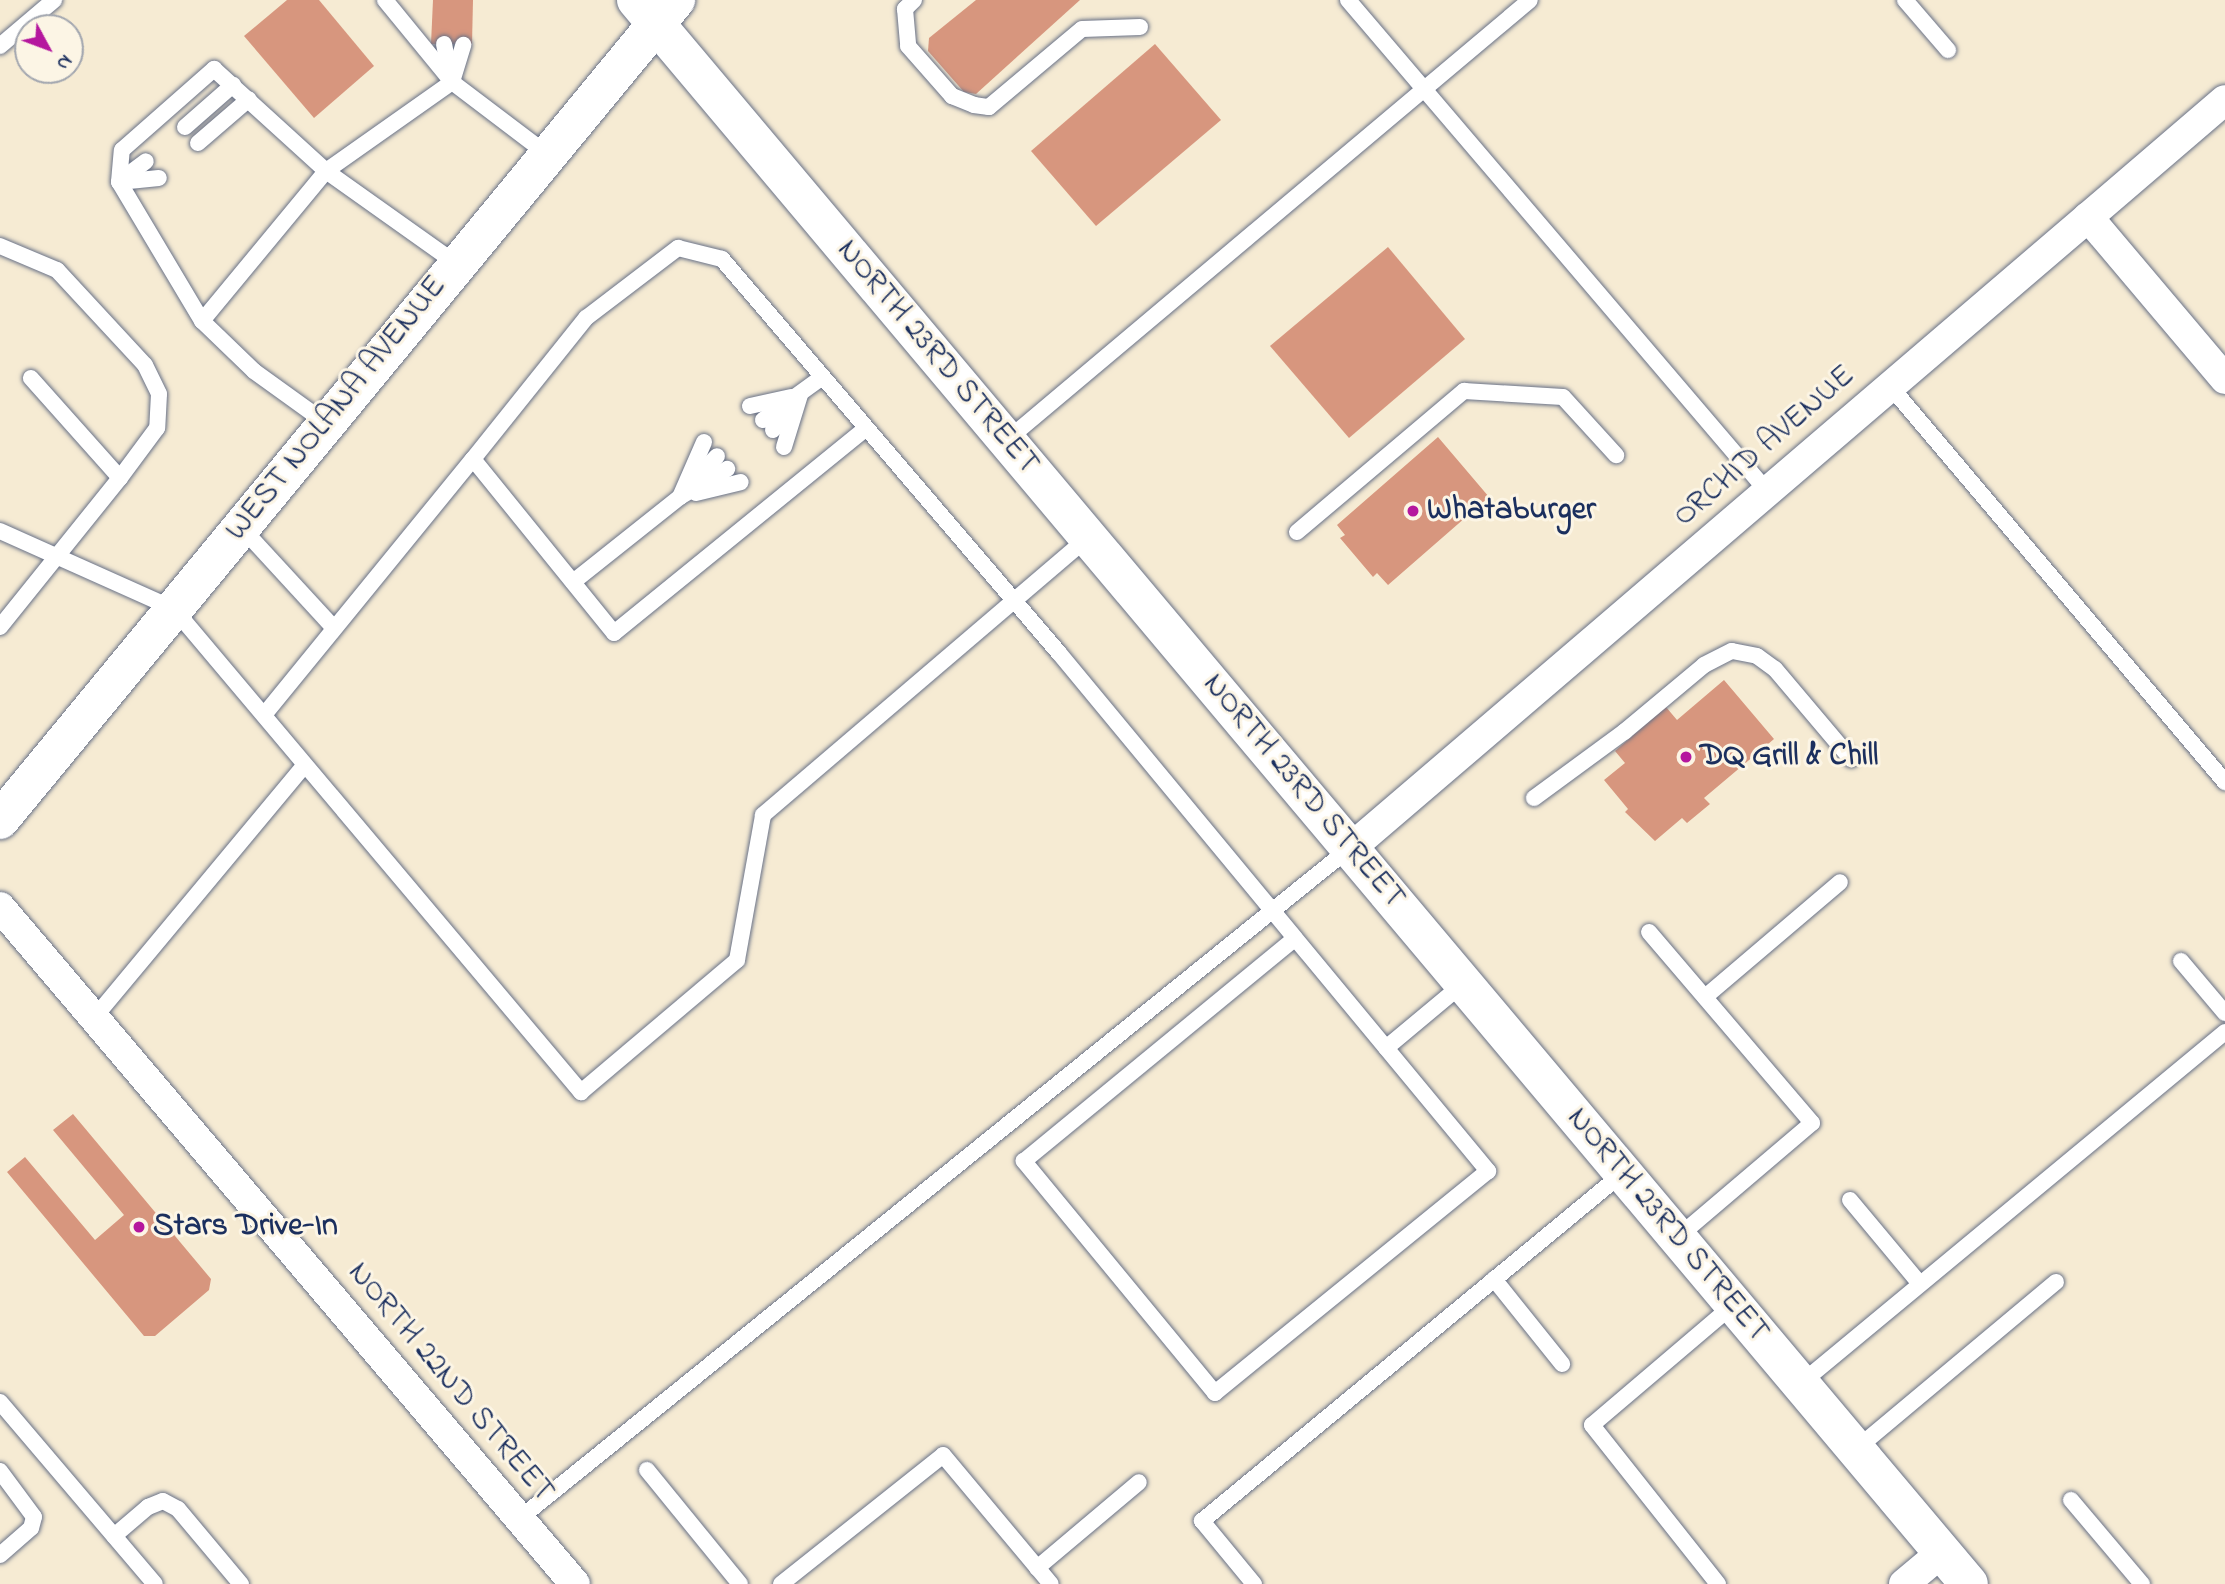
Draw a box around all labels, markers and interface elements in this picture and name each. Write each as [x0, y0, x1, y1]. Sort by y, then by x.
north arrow [14, 14, 84, 84]
text: N [49, 48, 78, 75]
street label: NORTH 23RD STREET [827, 233, 1047, 483]
street label: WEST NOLANA AVENUE [218, 269, 456, 549]
street label: ORCHID AVENUE [1666, 358, 1864, 536]
place label: Whataburger [1427, 492, 1596, 530]
marker: Whataburger [1405, 503, 1421, 519]
street label: NORTH 23RD STREET [1193, 667, 1413, 917]
place label: DQ Grill & Chill [1700, 738, 1878, 776]
marker: DQ Grill & Chill [1678, 749, 1694, 765]
street label: NORTH 23RD STREET [1557, 1101, 1777, 1351]
place label: Stars Drive-In [153, 1208, 338, 1246]
marker: Stars Drive-In [131, 1219, 147, 1235]
street label: NORTH 22ND STREET [338, 1255, 562, 1511]

